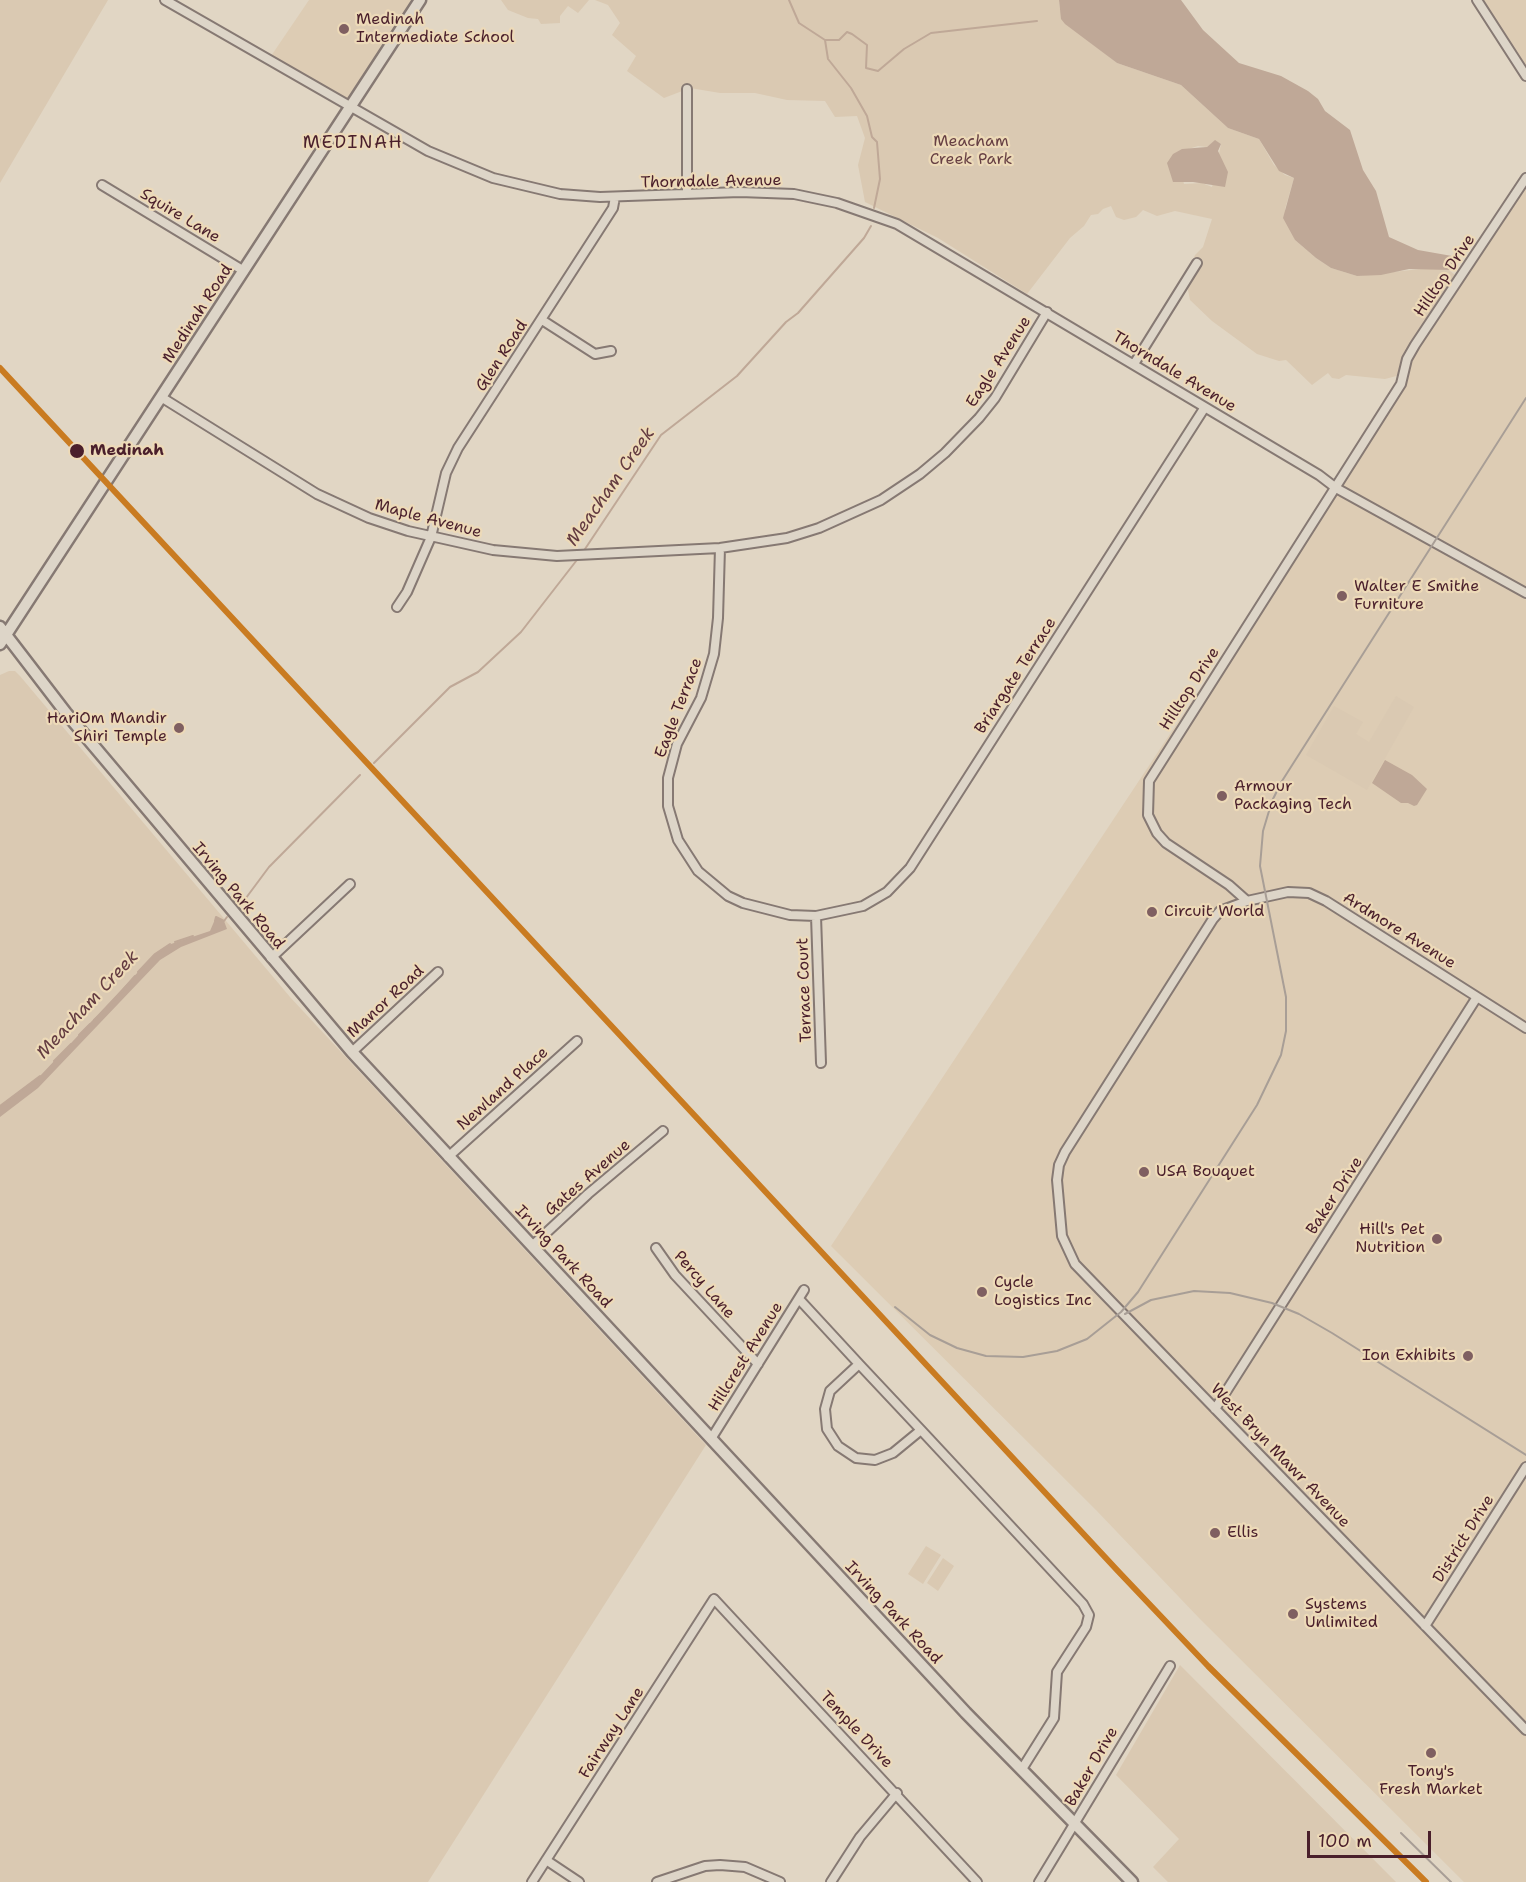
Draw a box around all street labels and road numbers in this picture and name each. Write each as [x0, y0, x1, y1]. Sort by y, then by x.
street label: Thorndale Avenue [640, 171, 782, 193]
street label: Squire Lane [137, 185, 223, 247]
street label: Hilltop Drive [1410, 231, 1480, 321]
street label: Medinah Road [159, 261, 237, 367]
street label: Eagle Avenue [962, 313, 1036, 411]
street label: Glen Road [472, 317, 532, 395]
street label: Thorndale Avenue [1109, 327, 1239, 417]
street label: Maple Avenue [372, 496, 484, 542]
street label: Briargate Terrace [971, 614, 1061, 738]
street label: Hilltop Drive [1156, 644, 1224, 734]
street label: Eagle Terrace [651, 655, 707, 761]
street label: Irving Park Road [188, 839, 288, 953]
street label: Ardmore Avenue [1339, 889, 1459, 973]
street label: Terrace Court [794, 937, 816, 1043]
street label: Manor Road [344, 962, 428, 1042]
street label: Newland Place [454, 1043, 552, 1135]
street label: Gates Avenue [541, 1136, 635, 1220]
street label: Baker Drive [1303, 1154, 1367, 1238]
street label: Irving Park Road [510, 1202, 616, 1312]
street label: Percy Lane [669, 1247, 739, 1323]
street label: Hillcrest Avenue [705, 1299, 787, 1415]
street label: West Bryn Mawr Avenue [1206, 1380, 1354, 1532]
street label: District Drive [1429, 1492, 1499, 1586]
street label: Irving Park Road [840, 1558, 946, 1668]
street label: Fairway Lane [575, 1684, 649, 1782]
street label: Temple Drive [816, 1688, 896, 1772]
street label: Baker Drive [1061, 1724, 1123, 1810]

